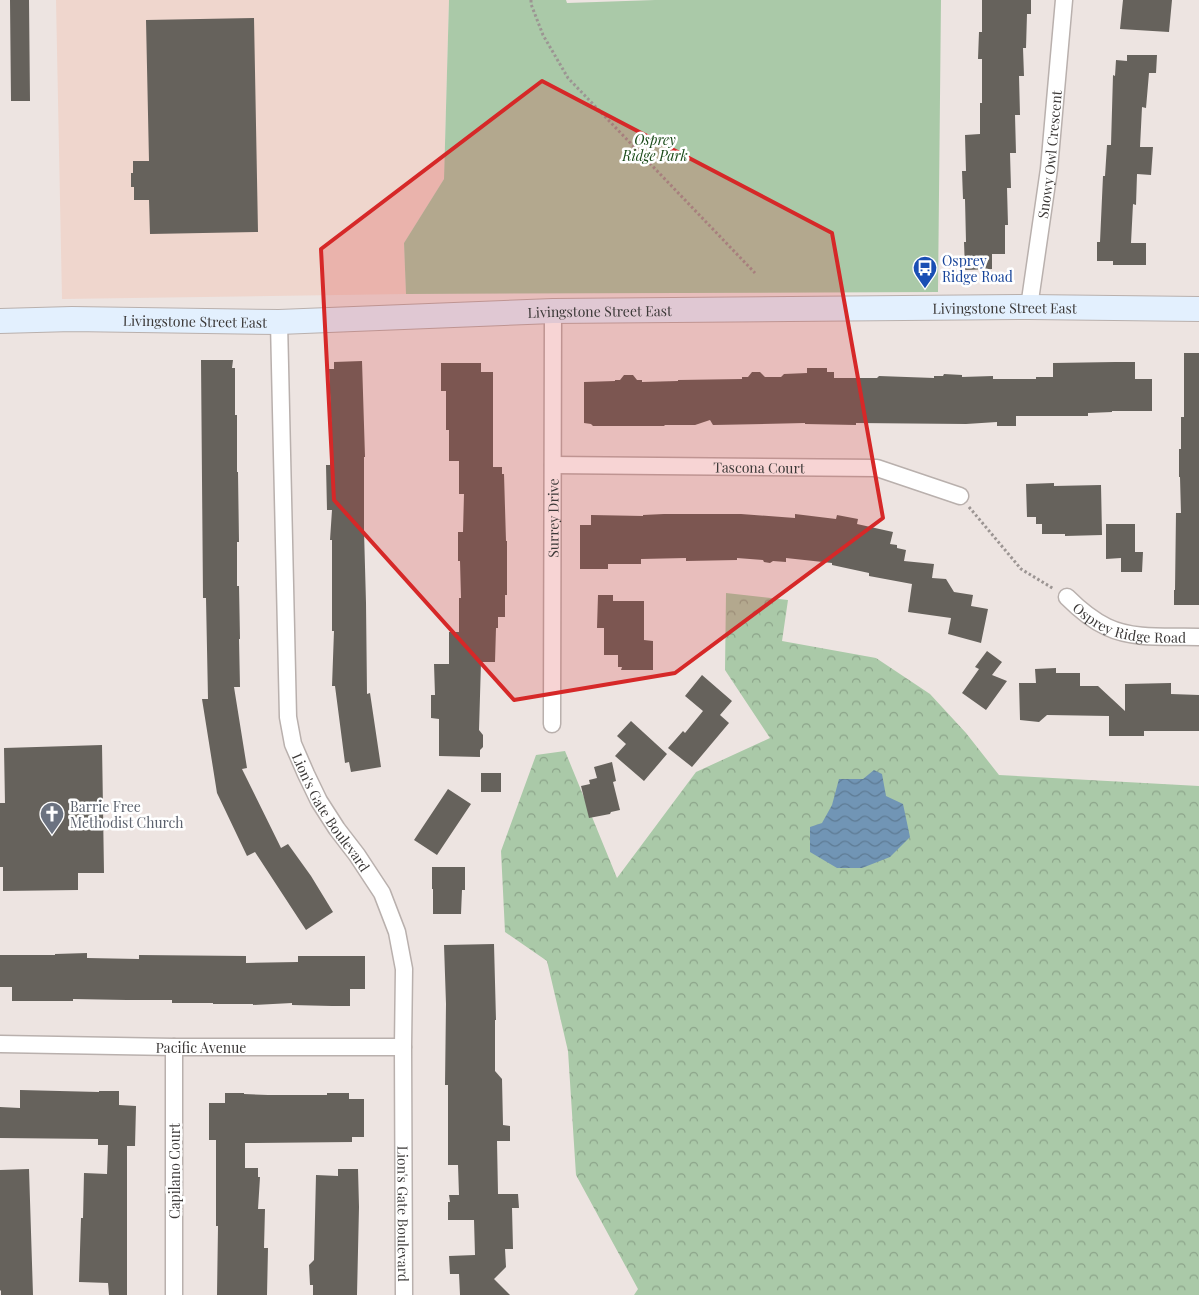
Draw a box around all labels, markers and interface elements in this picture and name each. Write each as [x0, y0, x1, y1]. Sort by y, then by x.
street label: Snowy Owl Crescent [1032, 88, 1066, 220]
park label: Osprey Ridge Park [621, 130, 688, 165]
place label: Osprey Ridge Road [942, 251, 1013, 286]
bus stop icon: Osprey Ridge Road [912, 255, 938, 289]
street label: Livingstone Street East [932, 297, 1078, 317]
street label: Livingstone Street East [527, 300, 673, 322]
street label: Livingstone Street East [123, 310, 268, 331]
street label: Tascona Court [713, 457, 806, 477]
street label: Surrey Drive [543, 478, 562, 558]
street label: Osprey Ridge Road [1069, 598, 1186, 646]
street label: Lion's Gate Boulevard [288, 750, 375, 875]
place label: Barrie Free Methodist Church [70, 797, 184, 832]
church icon: Barrie Free Methodist Church [39, 801, 65, 835]
street label: Pacific Avenue [155, 1037, 246, 1057]
street label: Capilano Court [165, 1122, 184, 1219]
street label: Lion's Gate Boulevard [394, 1146, 413, 1282]

